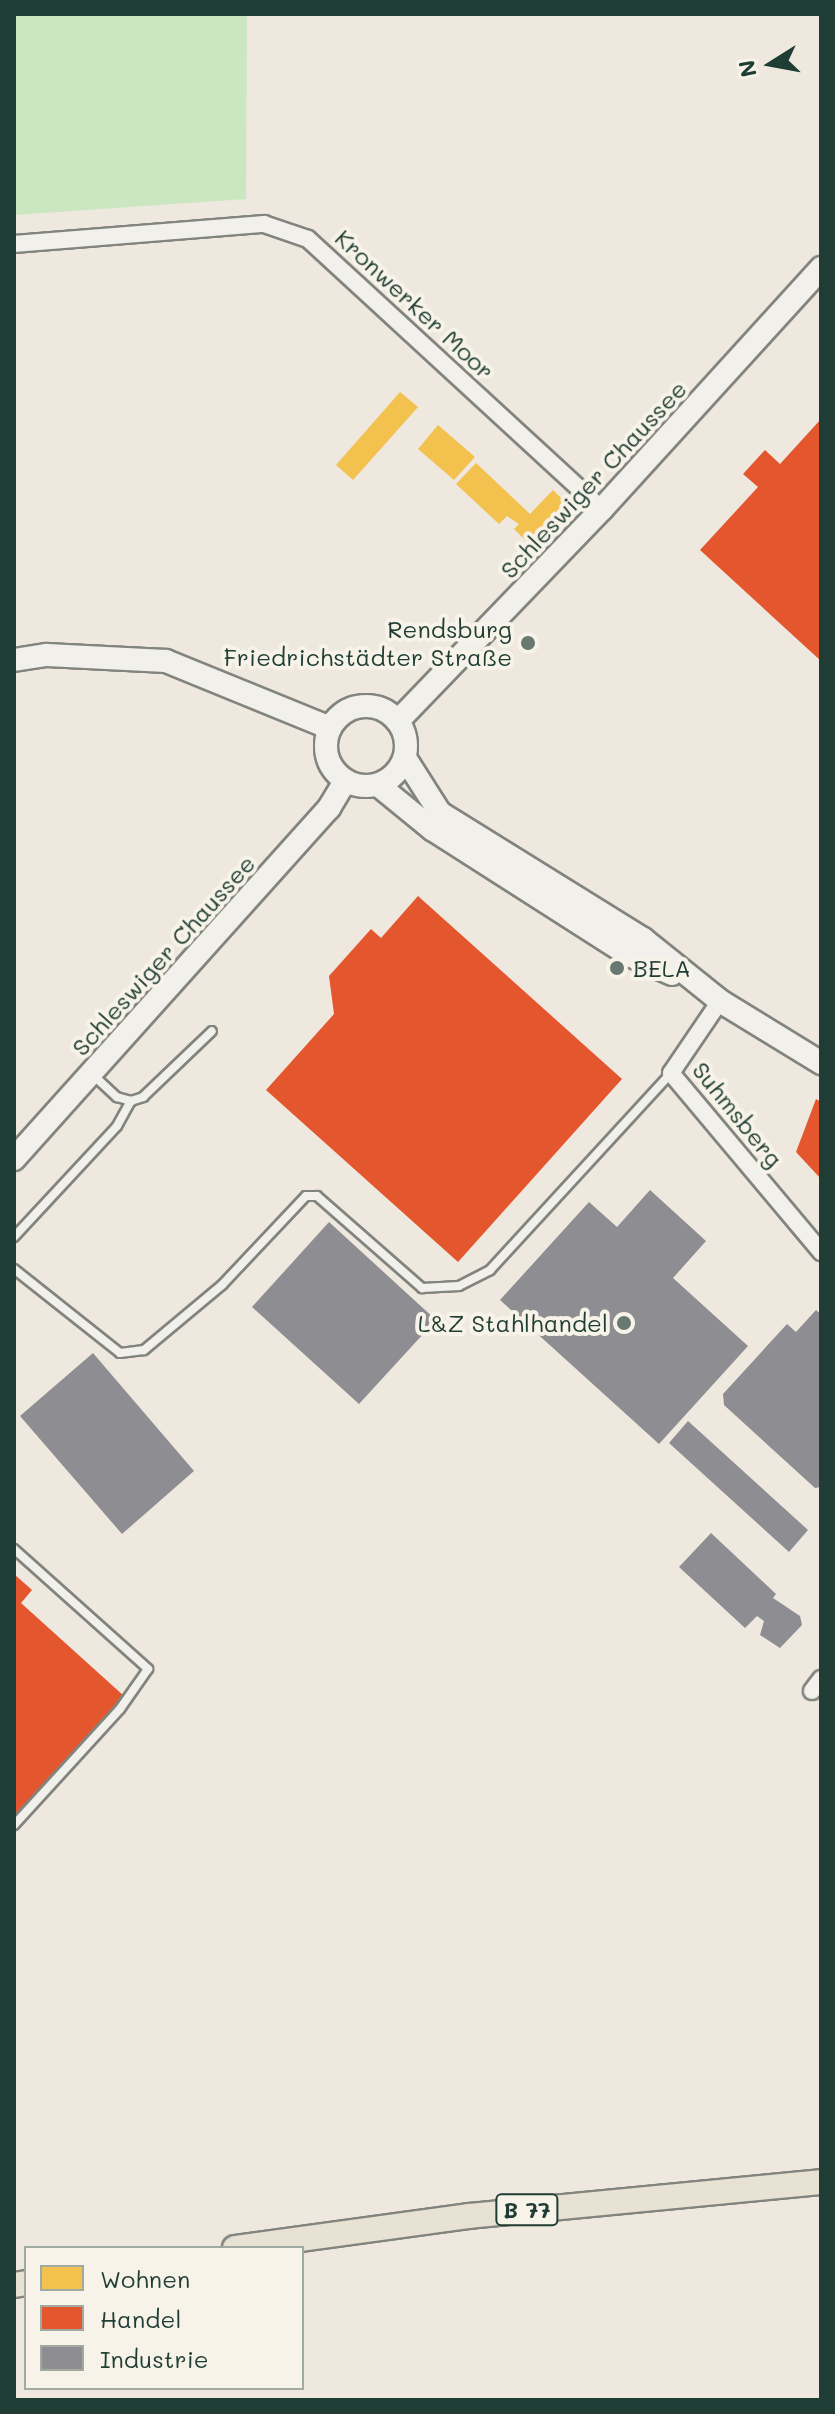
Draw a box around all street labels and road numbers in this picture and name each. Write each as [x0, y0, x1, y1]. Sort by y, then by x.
street label: Kronwerker Moor [330, 223, 500, 385]
street label: Schleswiger Chaussee [494, 374, 692, 584]
street label: Schleswiger Chaussee [65, 849, 261, 1061]
street label: Suhmsberg [687, 1056, 789, 1172]
road number: B 77 [495, 2192, 559, 2228]

